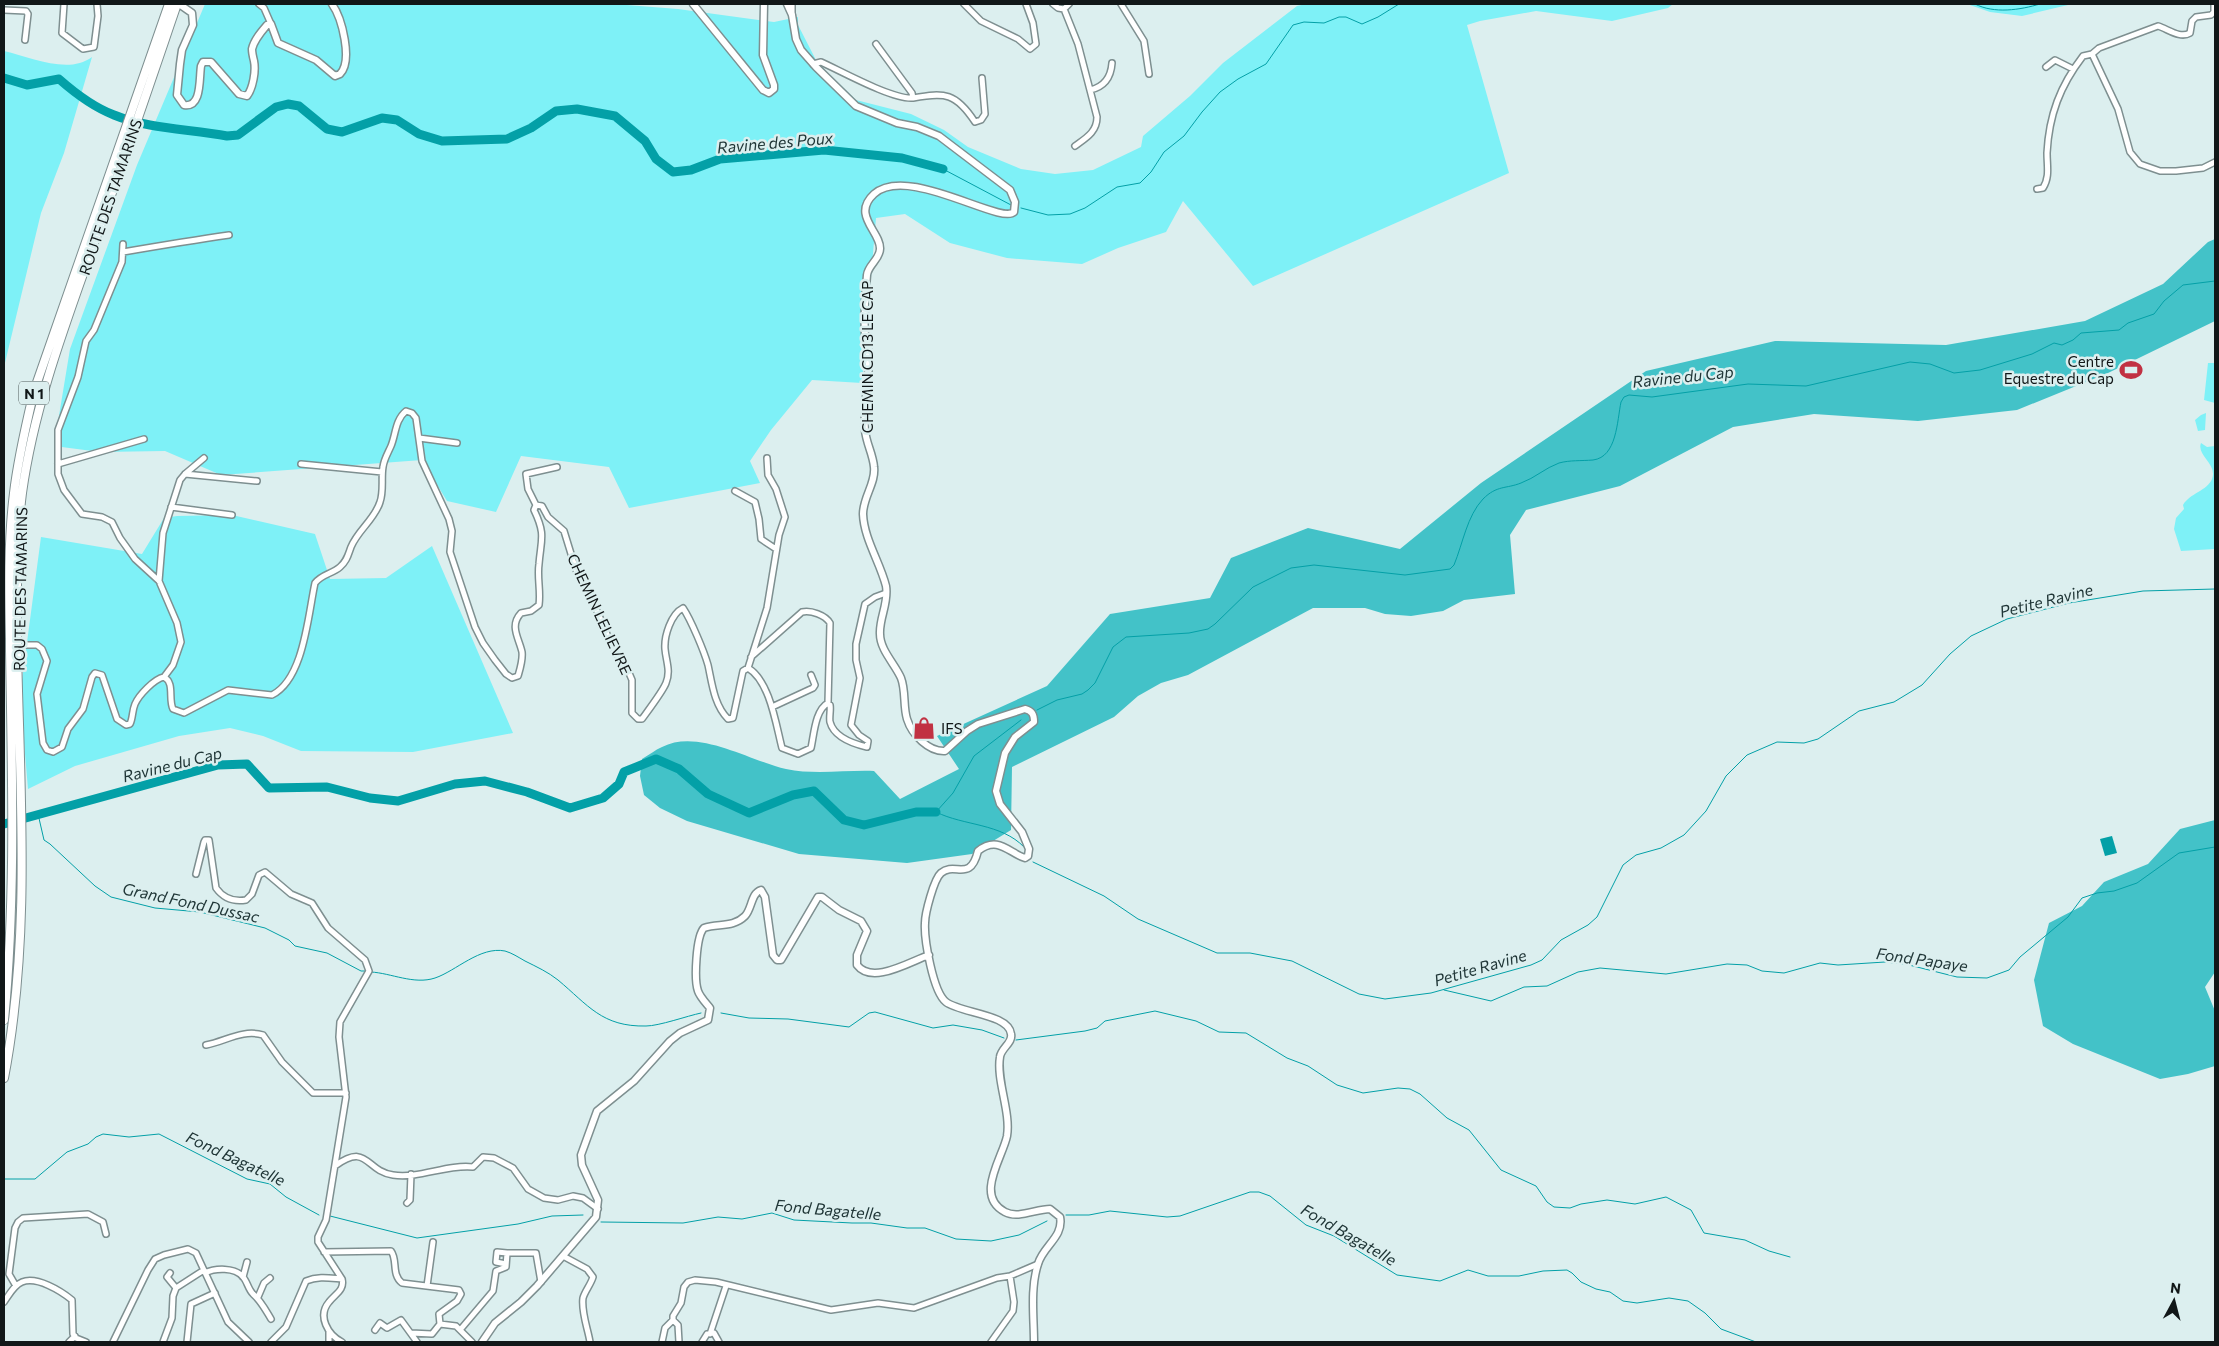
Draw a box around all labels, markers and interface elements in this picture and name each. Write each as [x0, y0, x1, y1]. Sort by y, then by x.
street label: ROUTE DES TAMARINS [75, 116, 145, 277]
water label: Ravine des Poux [716, 127, 834, 157]
street label: CHEMIN CD13 LE CAP [858, 281, 876, 433]
place label: Centre Equestre du Cap [2004, 352, 2114, 387]
sports icon: Centre Equestre du Cap [2118, 357, 2144, 383]
water label: Ravine du Cap [1631, 361, 1735, 391]
road number: N 1 [19, 382, 49, 404]
street label: ROUTE DES TAMARINS [10, 507, 30, 671]
street label: CHEMIN LELIEVRE [564, 551, 636, 678]
water label: Petite Ravine [1997, 579, 2095, 621]
shop icon: IFS [911, 715, 937, 741]
place label: IFS [941, 719, 963, 737]
water label: Ravine du Cap [120, 742, 224, 786]
water label: Grand Fond Dussac [121, 878, 261, 926]
water label: Fond Papaye [1875, 943, 1970, 975]
water label: Petite Ravine [1432, 945, 1529, 989]
water label: Fond Bagatelle [184, 1127, 289, 1189]
water label: Fond Bagatelle [774, 1195, 883, 1223]
water label: Fond Bagatelle [1298, 1199, 1401, 1269]
north arrow [2149, 1276, 2199, 1326]
text: N [2169, 1279, 2182, 1297]

